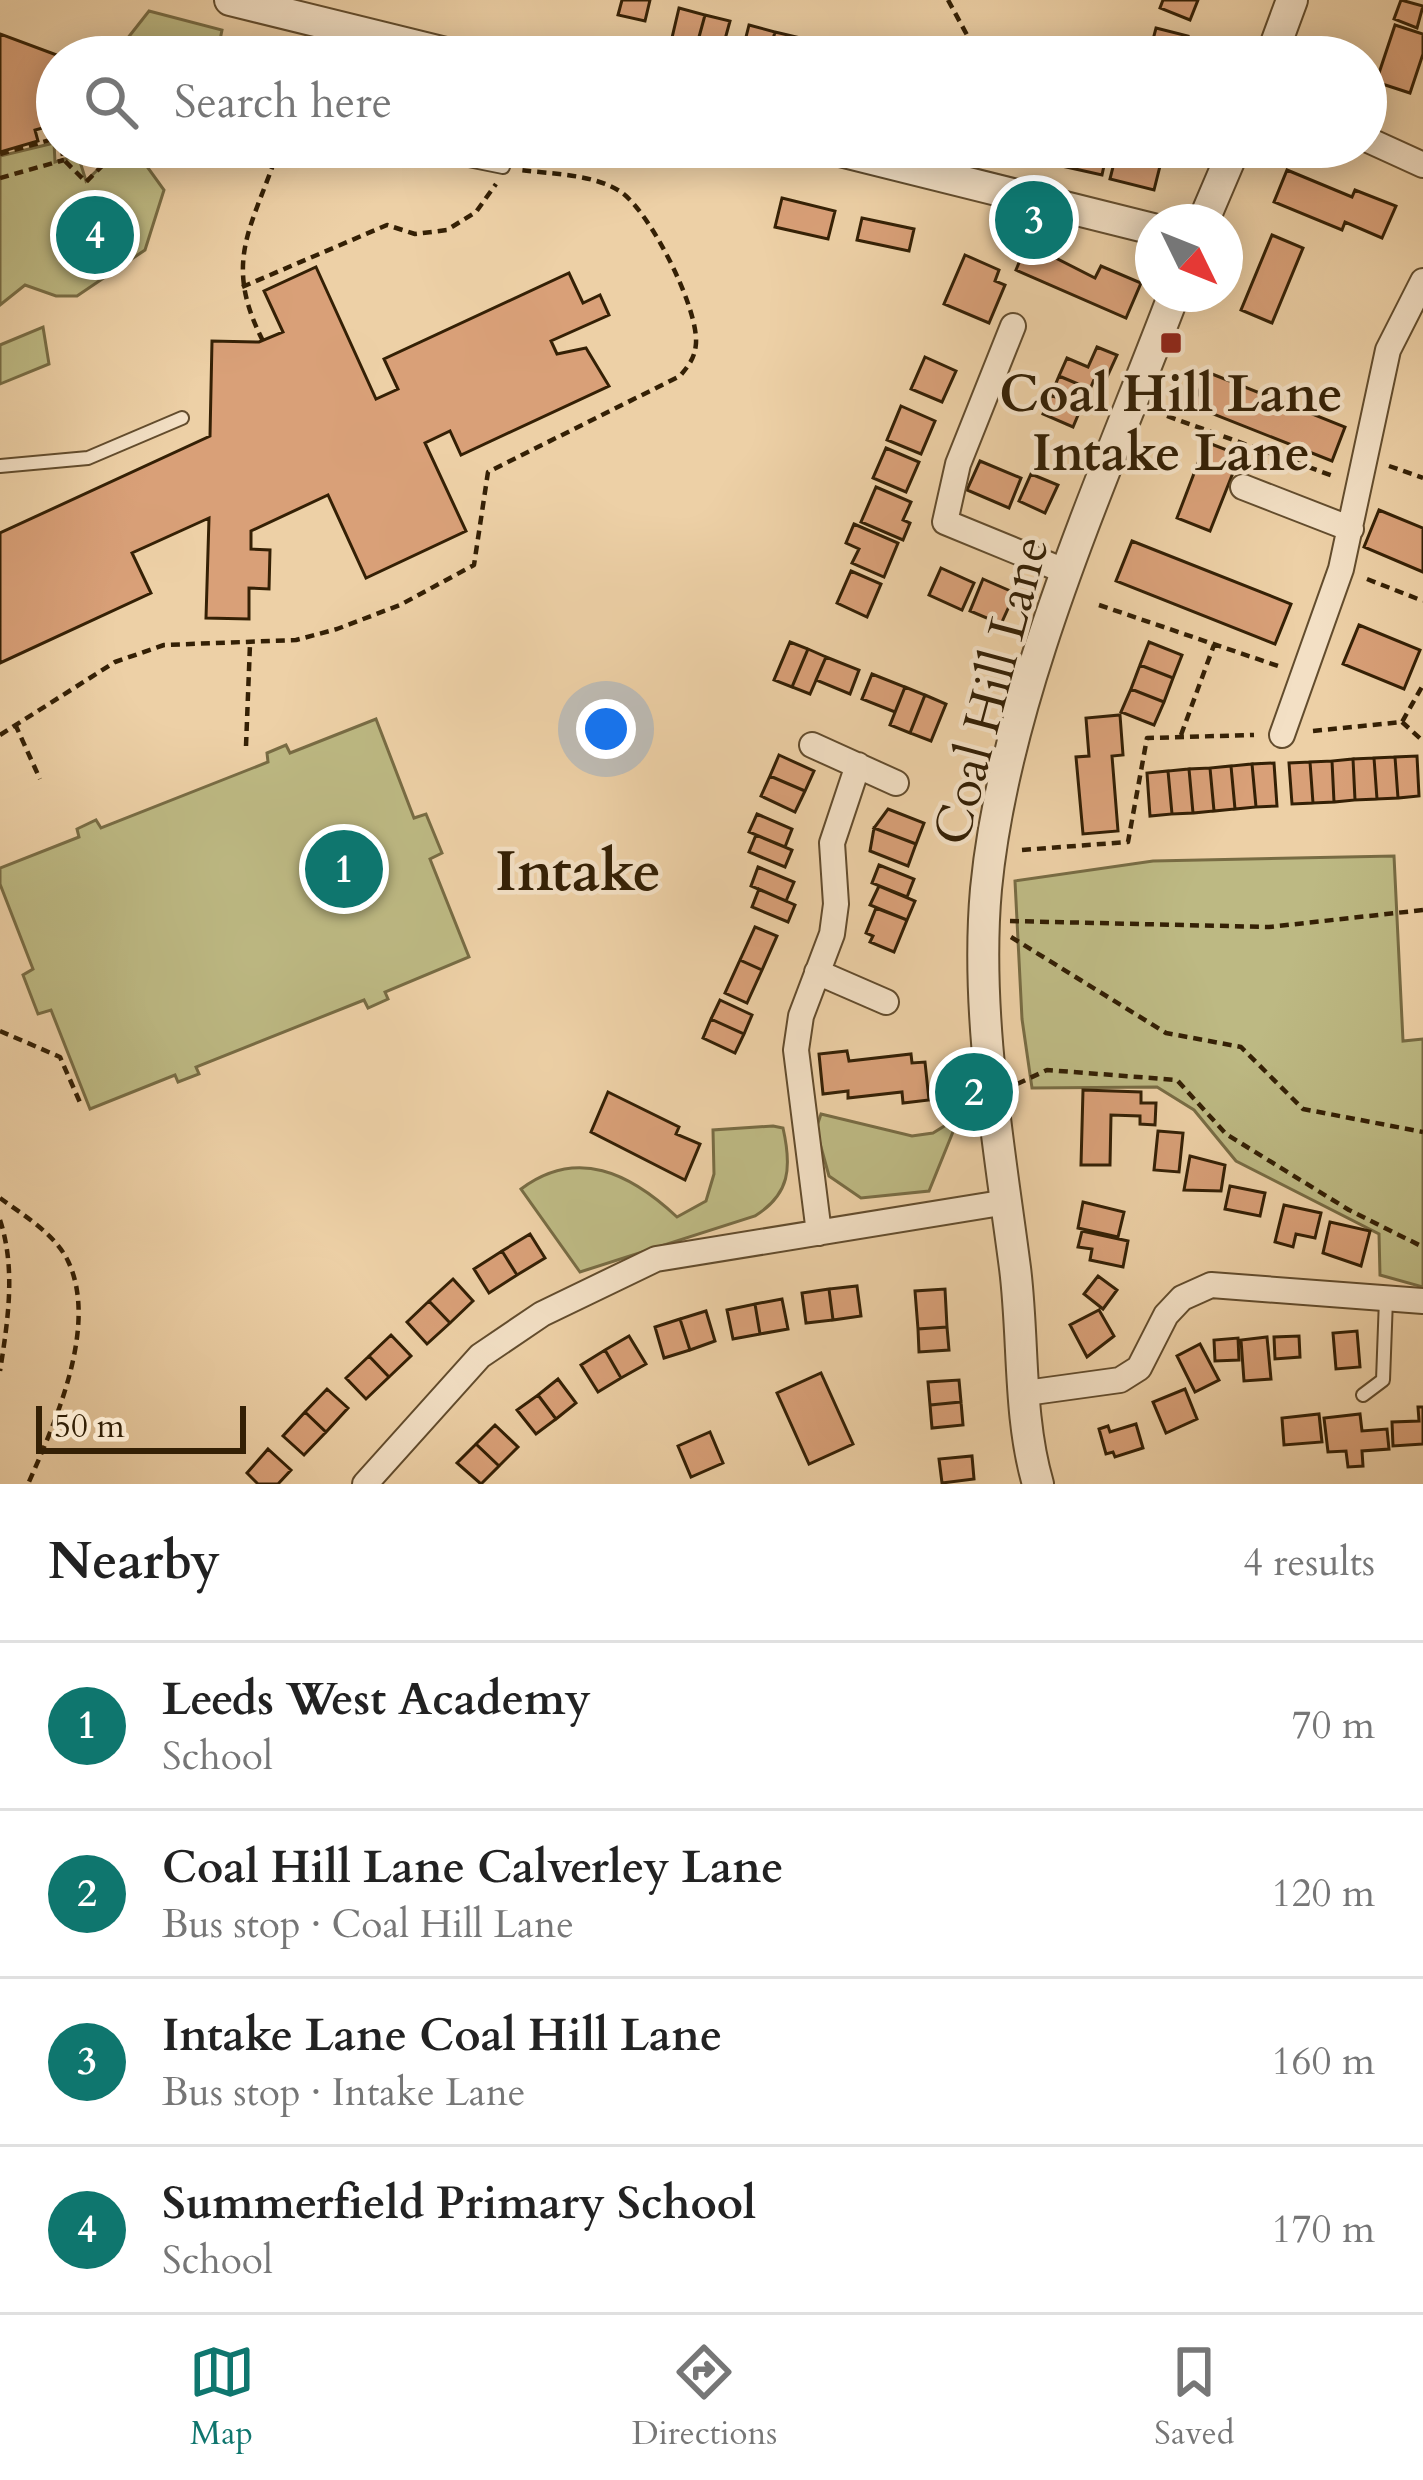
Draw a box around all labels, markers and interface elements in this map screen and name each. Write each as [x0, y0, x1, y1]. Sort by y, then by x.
search box [36, 36, 1387, 168]
icon: search [78, 69, 144, 135]
text: Search here [174, 72, 392, 133]
pin: 3 [995, 175, 1073, 265]
pin: 4 [56, 190, 134, 280]
north arrow [1135, 204, 1243, 312]
marker: Coal Hill Lane Intake Lane [1158, 330, 1184, 356]
place label: Coal Hill Lane Intake Lane [999, 360, 1343, 489]
street label: Coal Hill Lane [917, 528, 1067, 853]
your location [576, 699, 636, 759]
pin: 1 [305, 824, 383, 914]
district label: Intake [495, 834, 661, 911]
pin: 2 [935, 1047, 1013, 1137]
scale bar [36, 1400, 246, 1453]
text: 50 m [54, 1404, 125, 1449]
text: Nearby [48, 1527, 220, 1597]
text: 4 results [1243, 1536, 1375, 1589]
text: Leeds West Academy [162, 1669, 591, 1730]
text: 1 [77, 1699, 97, 1752]
text: 70 m [1292, 1699, 1375, 1752]
text: School [162, 1730, 273, 1783]
text: Coal Hill Lane Calverley Lane [162, 1837, 784, 1898]
text: 2 [77, 1867, 97, 1920]
text: 120 m [1272, 1867, 1375, 1920]
text: Bus stop · Coal Hill Lane [162, 1898, 574, 1951]
text: Intake Lane Coal Hill Lane [162, 2005, 722, 2066]
text: 3 [77, 2035, 97, 2088]
text: 160 m [1272, 2035, 1375, 2088]
text: Bus stop · Intake Lane [162, 2066, 526, 2119]
text: Summerfield Primary School [162, 2173, 756, 2234]
text: 4 [77, 2203, 97, 2256]
text: 170 m [1272, 2203, 1375, 2256]
text: School [162, 2234, 273, 2287]
tab: Map [189, 2339, 255, 2456]
tab: Directions [632, 2339, 777, 2456]
tab: Saved [1154, 2339, 1234, 2456]

